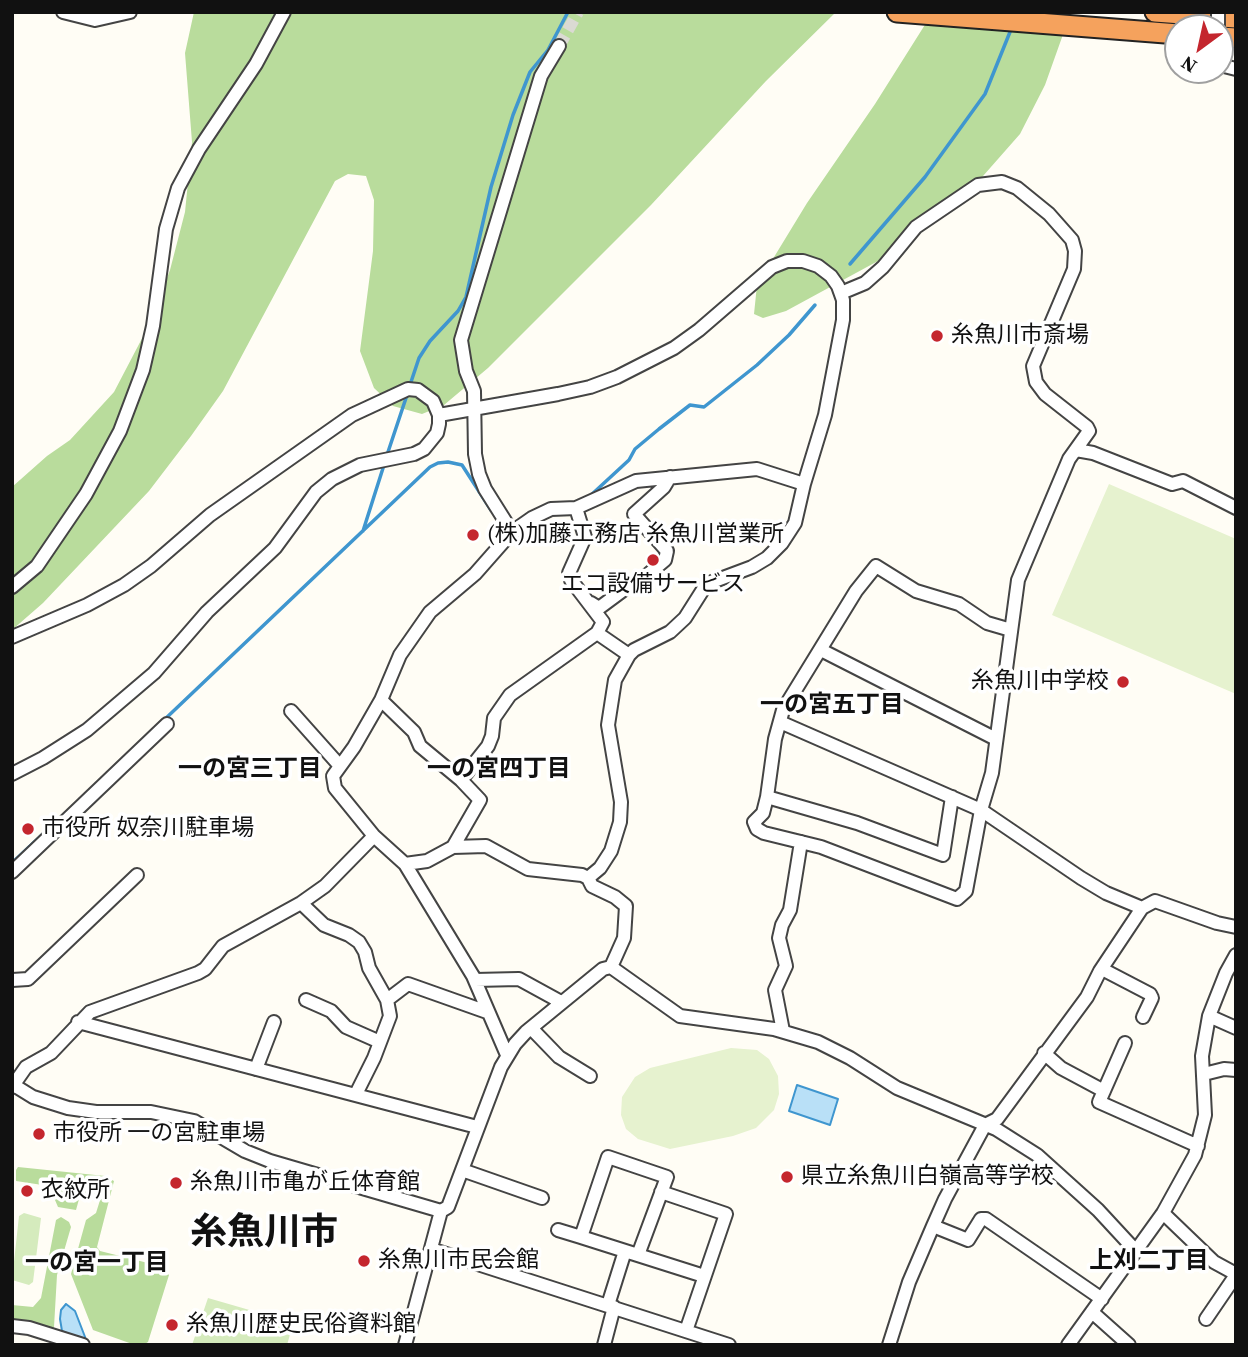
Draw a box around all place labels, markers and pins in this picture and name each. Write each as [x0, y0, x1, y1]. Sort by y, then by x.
place label: 糸魚川市斎場 [951, 322, 1089, 350]
marker: 糸魚川市斎場 [929, 328, 945, 344]
place label: (株)加藤工務店 糸魚川営業所 [487, 521, 784, 549]
marker: (株)加藤工務店 糸魚川営業所 [465, 527, 481, 543]
marker: エコ設備サービス [645, 552, 661, 568]
place label: エコ設備サービス [561, 571, 745, 599]
place label: 糸魚川中学校 [971, 668, 1109, 696]
marker: 糸魚川中学校 [1115, 674, 1131, 690]
place label: 市役所 奴奈川駐車場 [42, 815, 254, 843]
marker: 市役所 奴奈川駐車場 [20, 821, 36, 837]
place label: 市役所 一の宮駐車場 [53, 1120, 265, 1148]
marker: 市役所 一の宮駐車場 [31, 1126, 47, 1142]
place label: 県立糸魚川白嶺高等学校 [801, 1163, 1054, 1191]
place label: 糸魚川市亀が丘体育館 [190, 1169, 420, 1197]
marker: 県立糸魚川白嶺高等学校 [779, 1169, 795, 1185]
marker: 糸魚川市亀が丘体育館 [168, 1175, 184, 1191]
place label: 衣紋所 [41, 1177, 110, 1205]
marker: 衣紋所 [19, 1183, 35, 1199]
place label: 糸魚川市民会館 [378, 1247, 539, 1275]
marker: 糸魚川市民会館 [356, 1253, 372, 1269]
place label: 糸魚川歴史民俗資料館 [186, 1311, 416, 1339]
marker: 糸魚川歴史民俗資料館 [164, 1317, 180, 1333]

